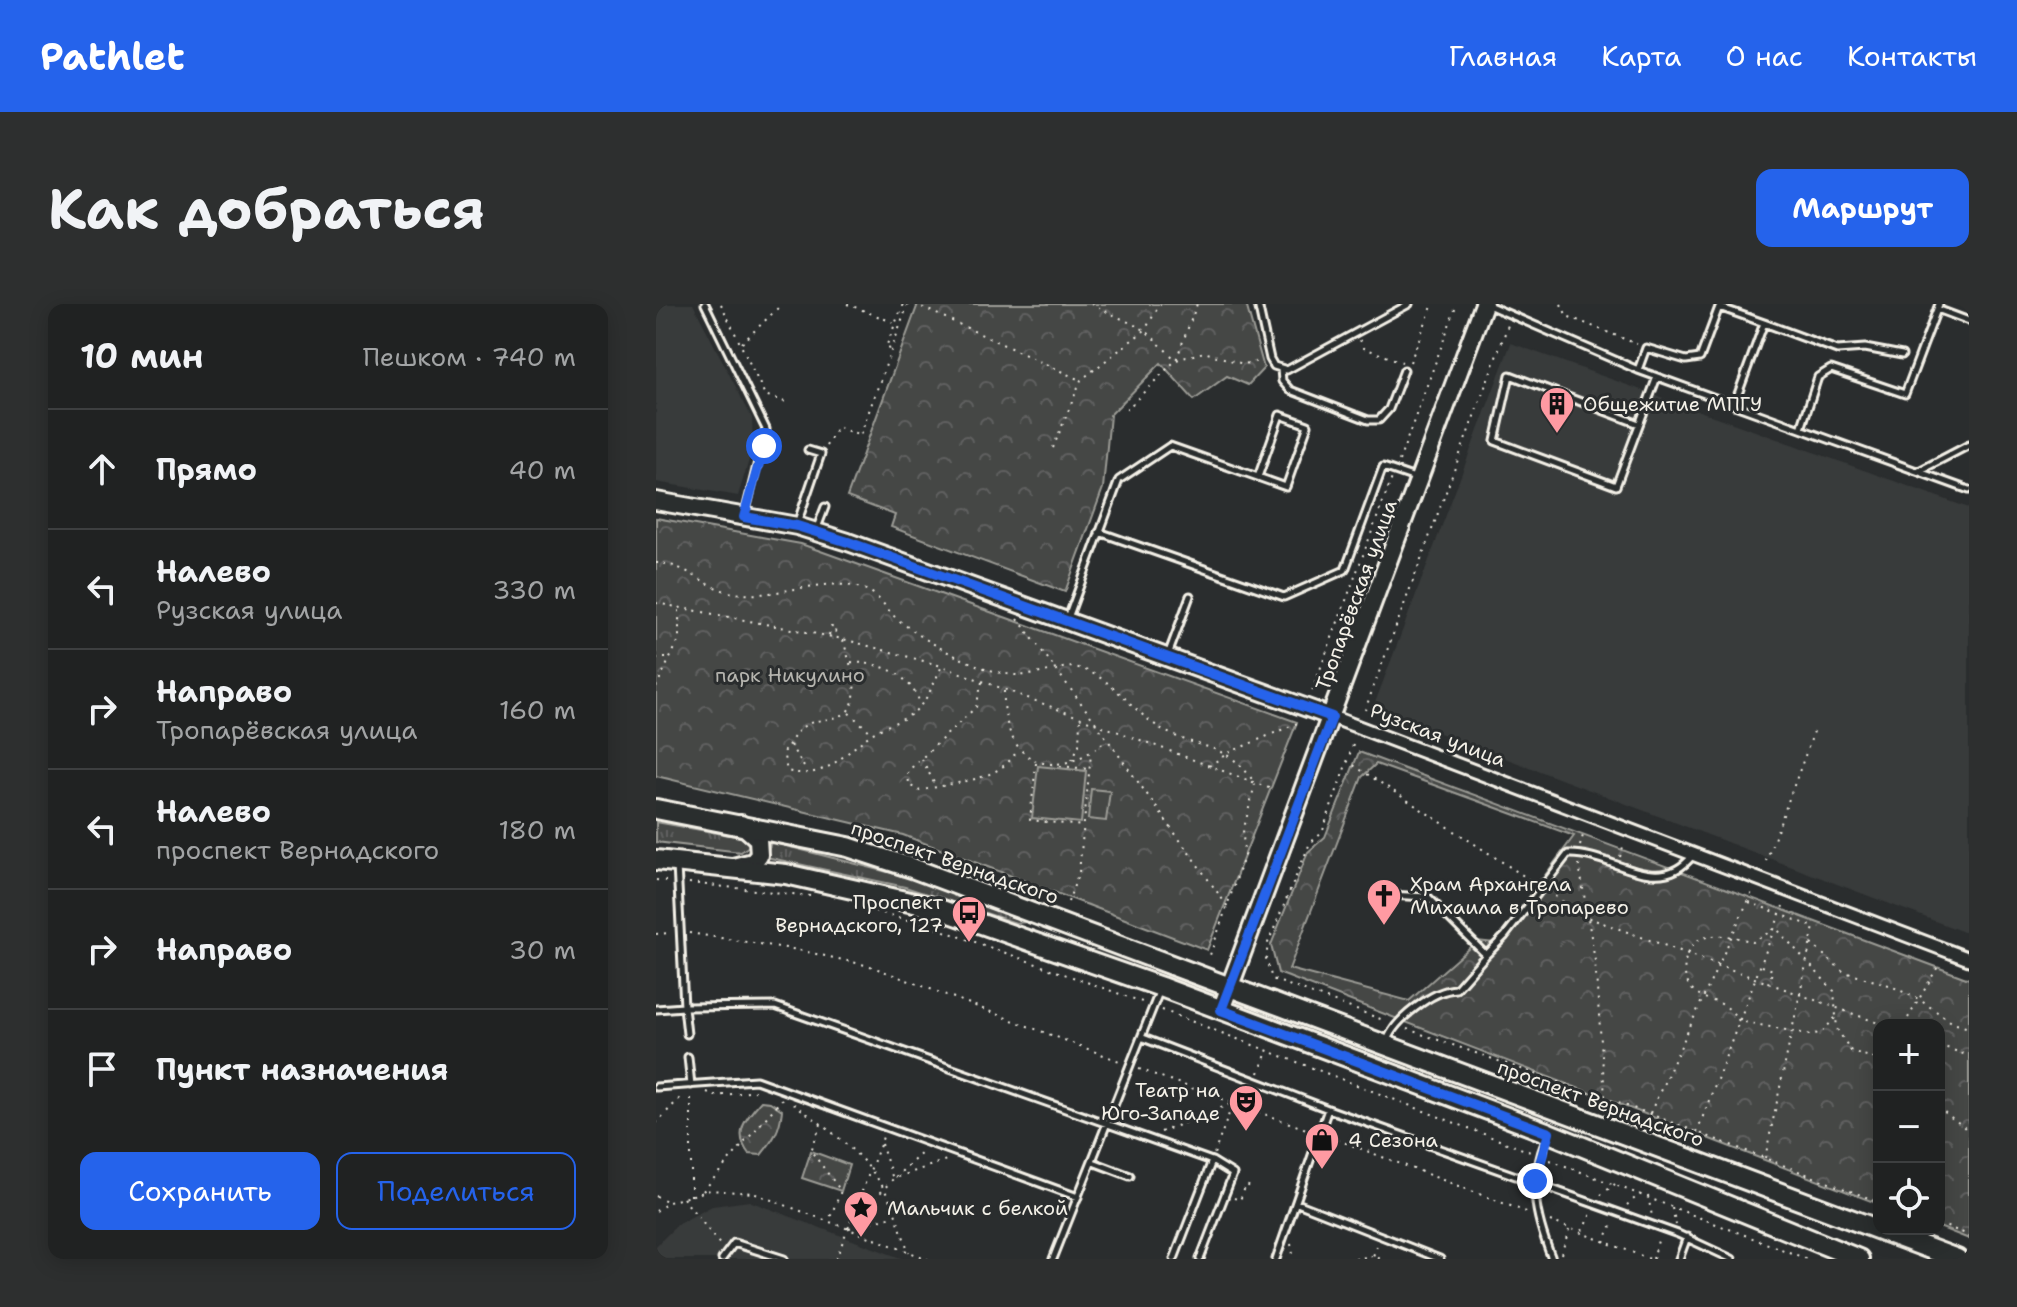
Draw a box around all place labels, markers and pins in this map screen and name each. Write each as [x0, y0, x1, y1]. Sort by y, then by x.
building icon: Общежитие МПГУ [1538, 385, 1576, 435]
place label: Общежитие МПГУ [1583, 391, 1762, 417]
place label: Храм Архангела Михаила в Тропарево [1410, 871, 1629, 920]
church icon: Храм Архангела Михаила в Тропарево [1365, 877, 1403, 927]
place label: Проспект Вернадского, 127 [775, 889, 944, 938]
bus stop icon: Проспект Вернадского, 127 [950, 894, 988, 944]
place label: Театр на Юго-Западе [1101, 1077, 1221, 1126]
theatre icon: Театр на Юго-Западе [1227, 1083, 1265, 1133]
shop icon: 4 Сезона [1303, 1121, 1341, 1171]
place label: 4 Сезона [1348, 1127, 1439, 1153]
place icon: Мальчик с белкой [842, 1189, 880, 1239]
place label: Мальчик с белкой [887, 1195, 1068, 1221]

